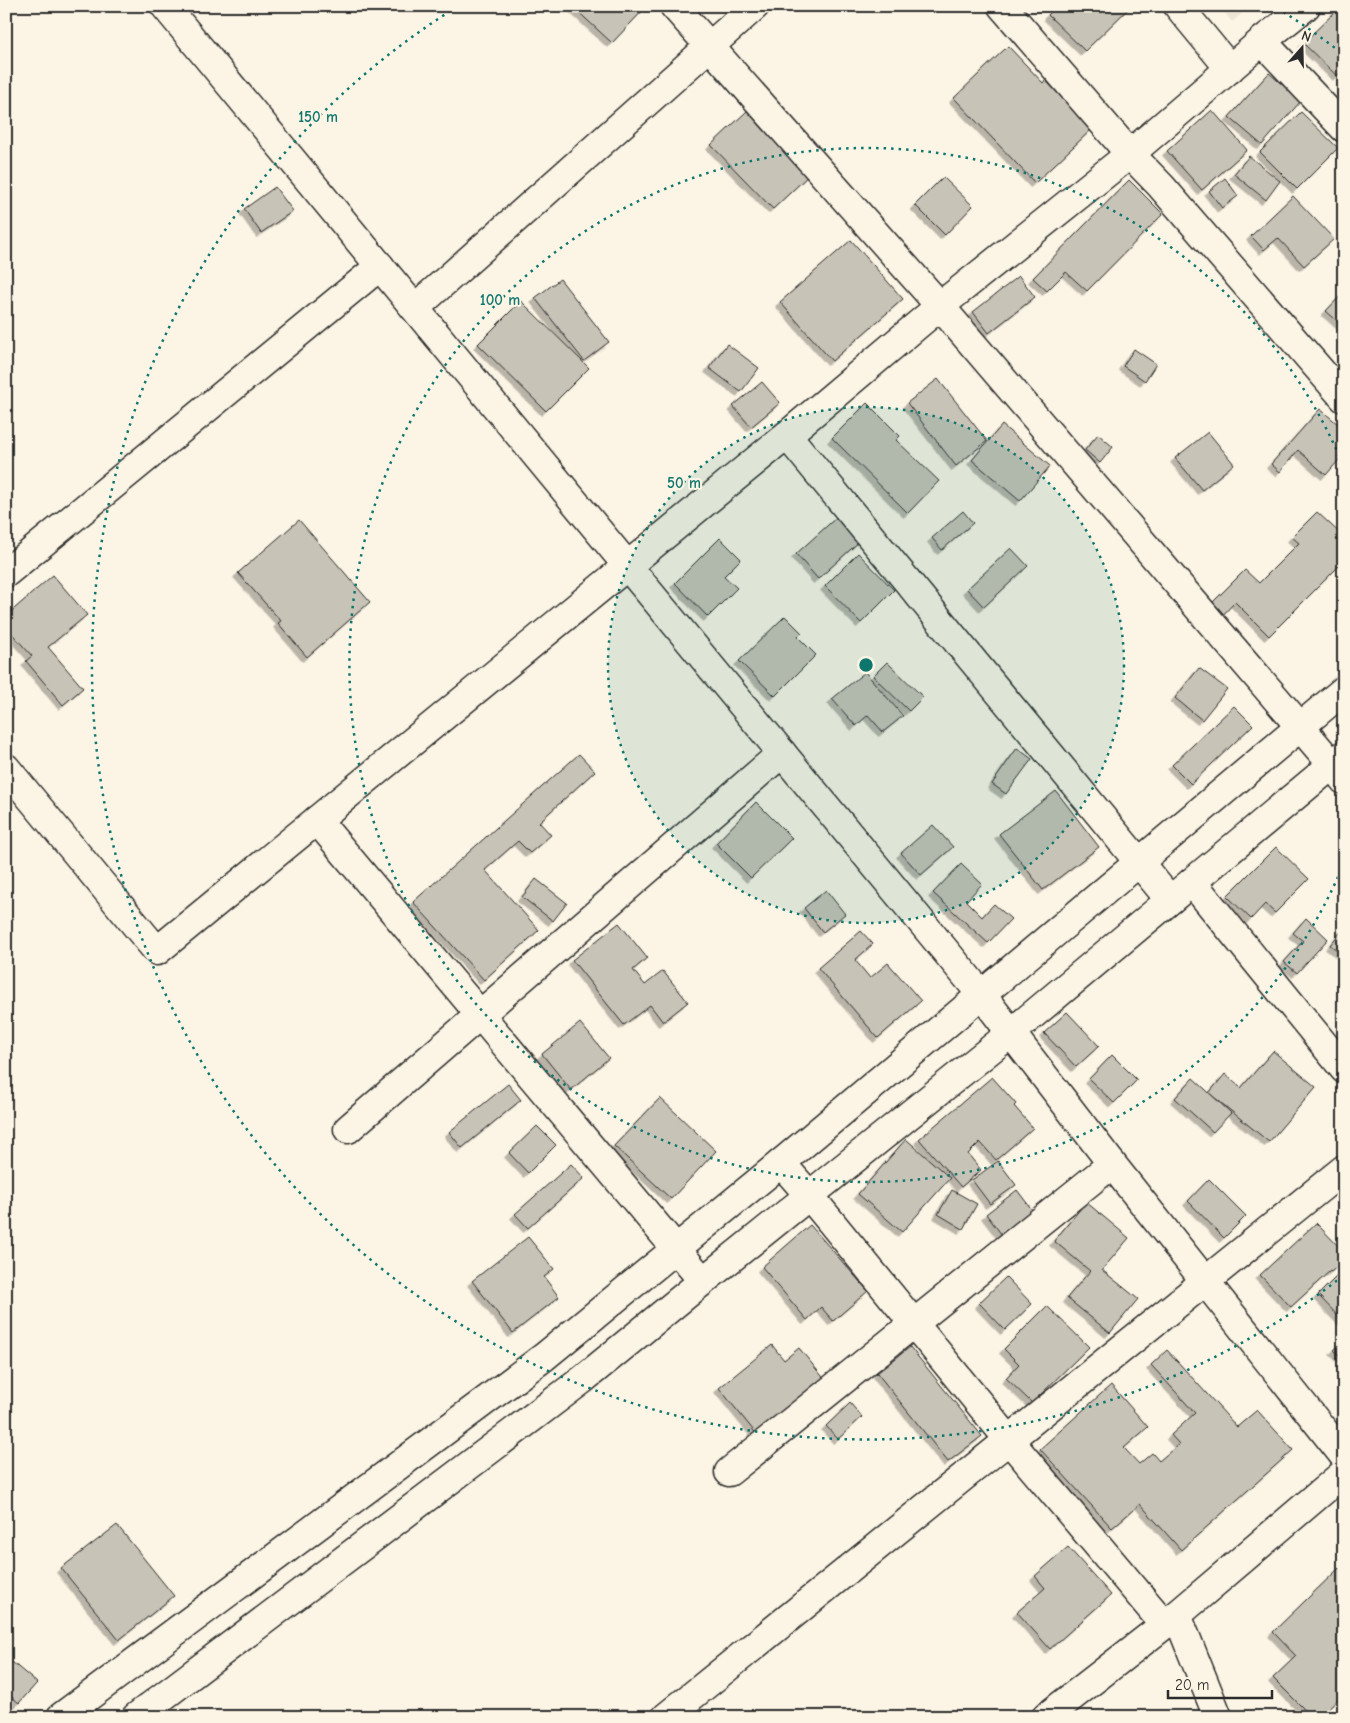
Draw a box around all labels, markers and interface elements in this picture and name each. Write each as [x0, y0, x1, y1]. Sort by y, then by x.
north arrow [1278, 22, 1328, 72]
text: N [1299, 27, 1313, 46]
text: 150 m [298, 108, 338, 126]
text: 100 m [480, 291, 520, 309]
text: 50 m [667, 474, 701, 492]
centre of rings [857, 656, 875, 674]
scale bar [1168, 1668, 1271, 1700]
text: 20 m [1175, 1676, 1209, 1694]

